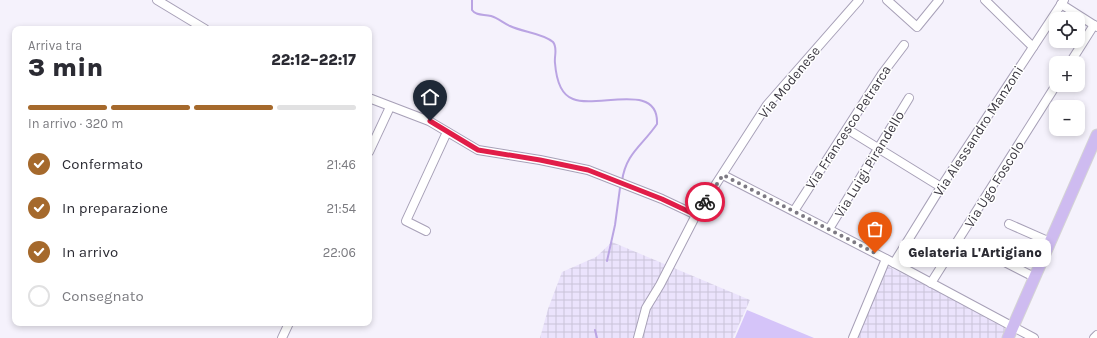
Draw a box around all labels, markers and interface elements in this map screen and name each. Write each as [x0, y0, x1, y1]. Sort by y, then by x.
map controls [1049, 12, 1085, 136]
button: locate [1049, 12, 1085, 48]
text: Arriva tra [28, 38, 82, 53]
street label: Via Modenese [755, 43, 824, 122]
text: 22:12–22:17 [271, 51, 356, 69]
text: 3 min [28, 52, 103, 83]
button: + [1049, 56, 1085, 92]
street label: Via Francesco Petrarca [802, 62, 895, 193]
street label: Via Alessandro Manzoni [930, 63, 1027, 200]
pin [413, 80, 447, 121]
icon: home [419, 86, 441, 108]
button: − [1049, 100, 1085, 136]
street label: Via Luigi Pirandello [831, 108, 908, 221]
text: In arrivo · 320 m [28, 116, 123, 131]
street label: Via Ugo Foscolo [961, 138, 1028, 231]
icon: check [28, 153, 50, 175]
text: Confermato [62, 155, 143, 173]
text: 21:46 [326, 157, 356, 172]
courier [685, 182, 725, 222]
icon: bike [694, 191, 716, 213]
icon: check [28, 197, 50, 219]
text: In preparazione [62, 199, 168, 217]
text: 21:54 [327, 201, 356, 216]
pin [858, 212, 892, 253]
icon: bag [864, 218, 886, 240]
callout: Gelateria L'Artigiano [899, 239, 1051, 267]
icon: check [28, 241, 50, 263]
text: In arrivo [62, 243, 118, 261]
text: 22:06 [323, 245, 356, 260]
text: Gelateria L'Artigiano [908, 245, 1042, 260]
text: Consegnato [62, 287, 144, 305]

